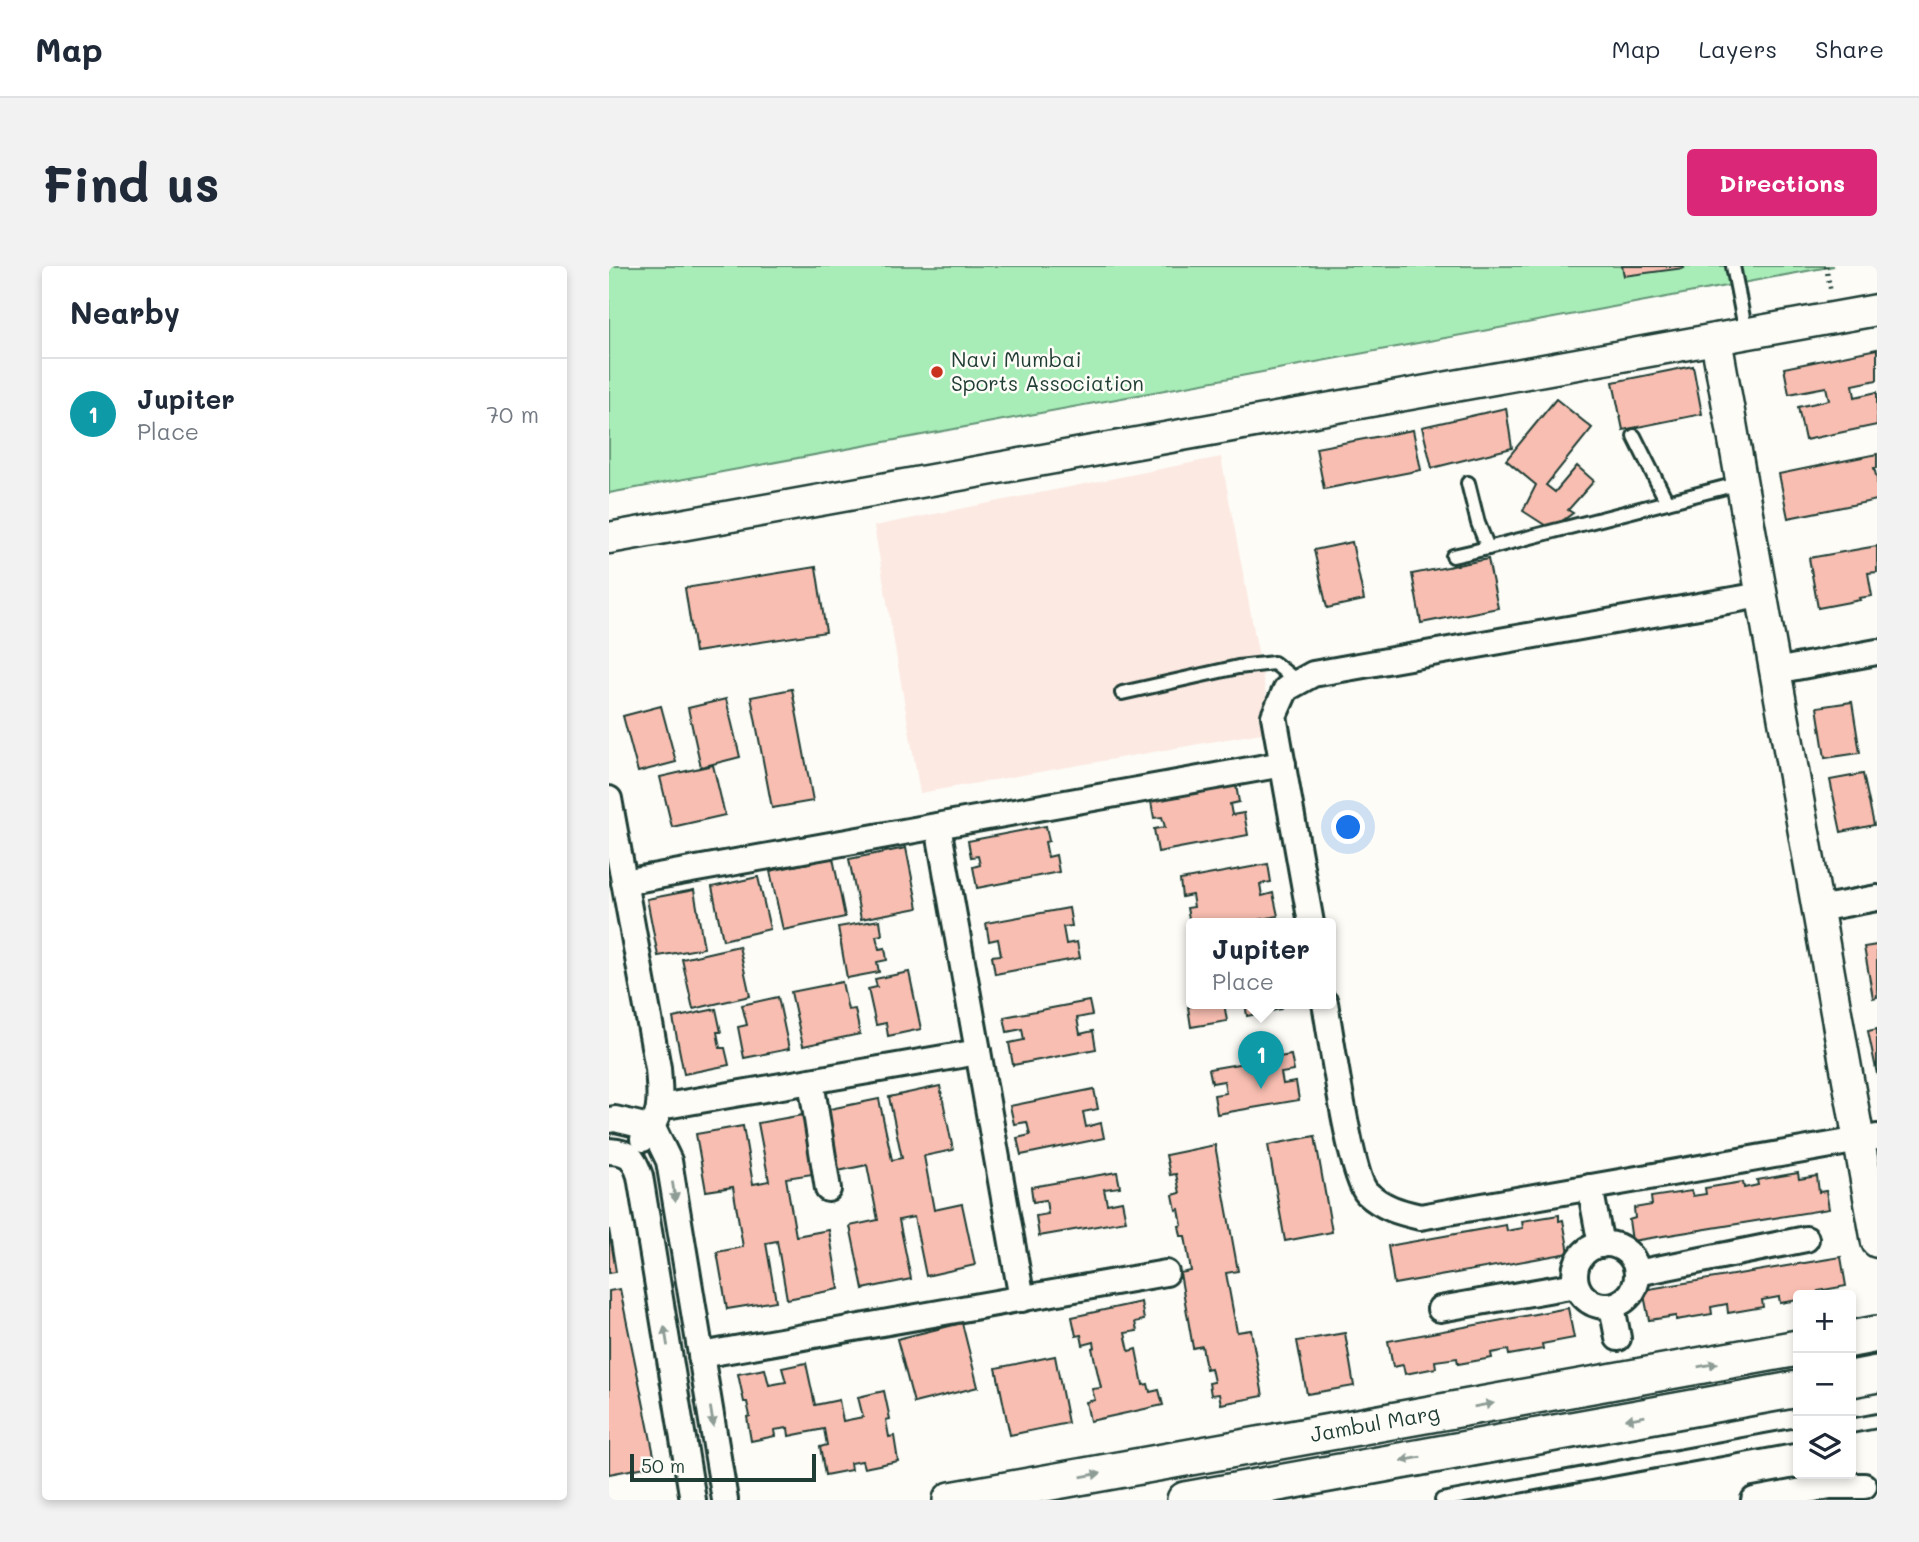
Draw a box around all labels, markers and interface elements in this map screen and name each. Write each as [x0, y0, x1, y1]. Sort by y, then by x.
text: Map [35, 27, 103, 70]
text: Map [1612, 33, 1660, 64]
text: Layers [1698, 33, 1777, 64]
text: Share [1815, 33, 1884, 64]
button: Directions [1687, 149, 1877, 216]
text: Find us [42, 151, 220, 214]
text: Nearby [70, 292, 180, 332]
place label: Navi Mumbai Sports Association [951, 345, 1144, 396]
marker: Navi Mumbai Sports Association [929, 364, 945, 380]
text: Jupiter [137, 382, 235, 416]
text: 1 [88, 399, 98, 429]
text: 70 m [486, 399, 539, 429]
text: Place [137, 416, 199, 446]
your location [1331, 810, 1365, 844]
popup [1186, 918, 1336, 1009]
text: Jupiter [1212, 932, 1310, 966]
text: Place [1212, 966, 1274, 996]
pin: 1 [1238, 1031, 1284, 1089]
one-way arrow [669, 1181, 680, 1203]
map controls [1793, 1290, 1856, 1479]
button: + [1793, 1290, 1856, 1353]
one-way arrow [660, 1325, 671, 1347]
button: − [1793, 1353, 1856, 1416]
one-way arrow [1697, 1359, 1719, 1370]
street label: Jambul Marg [1308, 1398, 1441, 1447]
one-way arrow [1473, 1399, 1495, 1410]
one-way arrow [707, 1406, 718, 1428]
one-way arrow [1624, 1413, 1646, 1424]
button: layers [1793, 1416, 1856, 1479]
scale bar [630, 1451, 815, 1483]
text: 50 m [641, 1453, 685, 1478]
one-way arrow [1400, 1454, 1422, 1465]
one-way arrow [1080, 1469, 1102, 1480]

